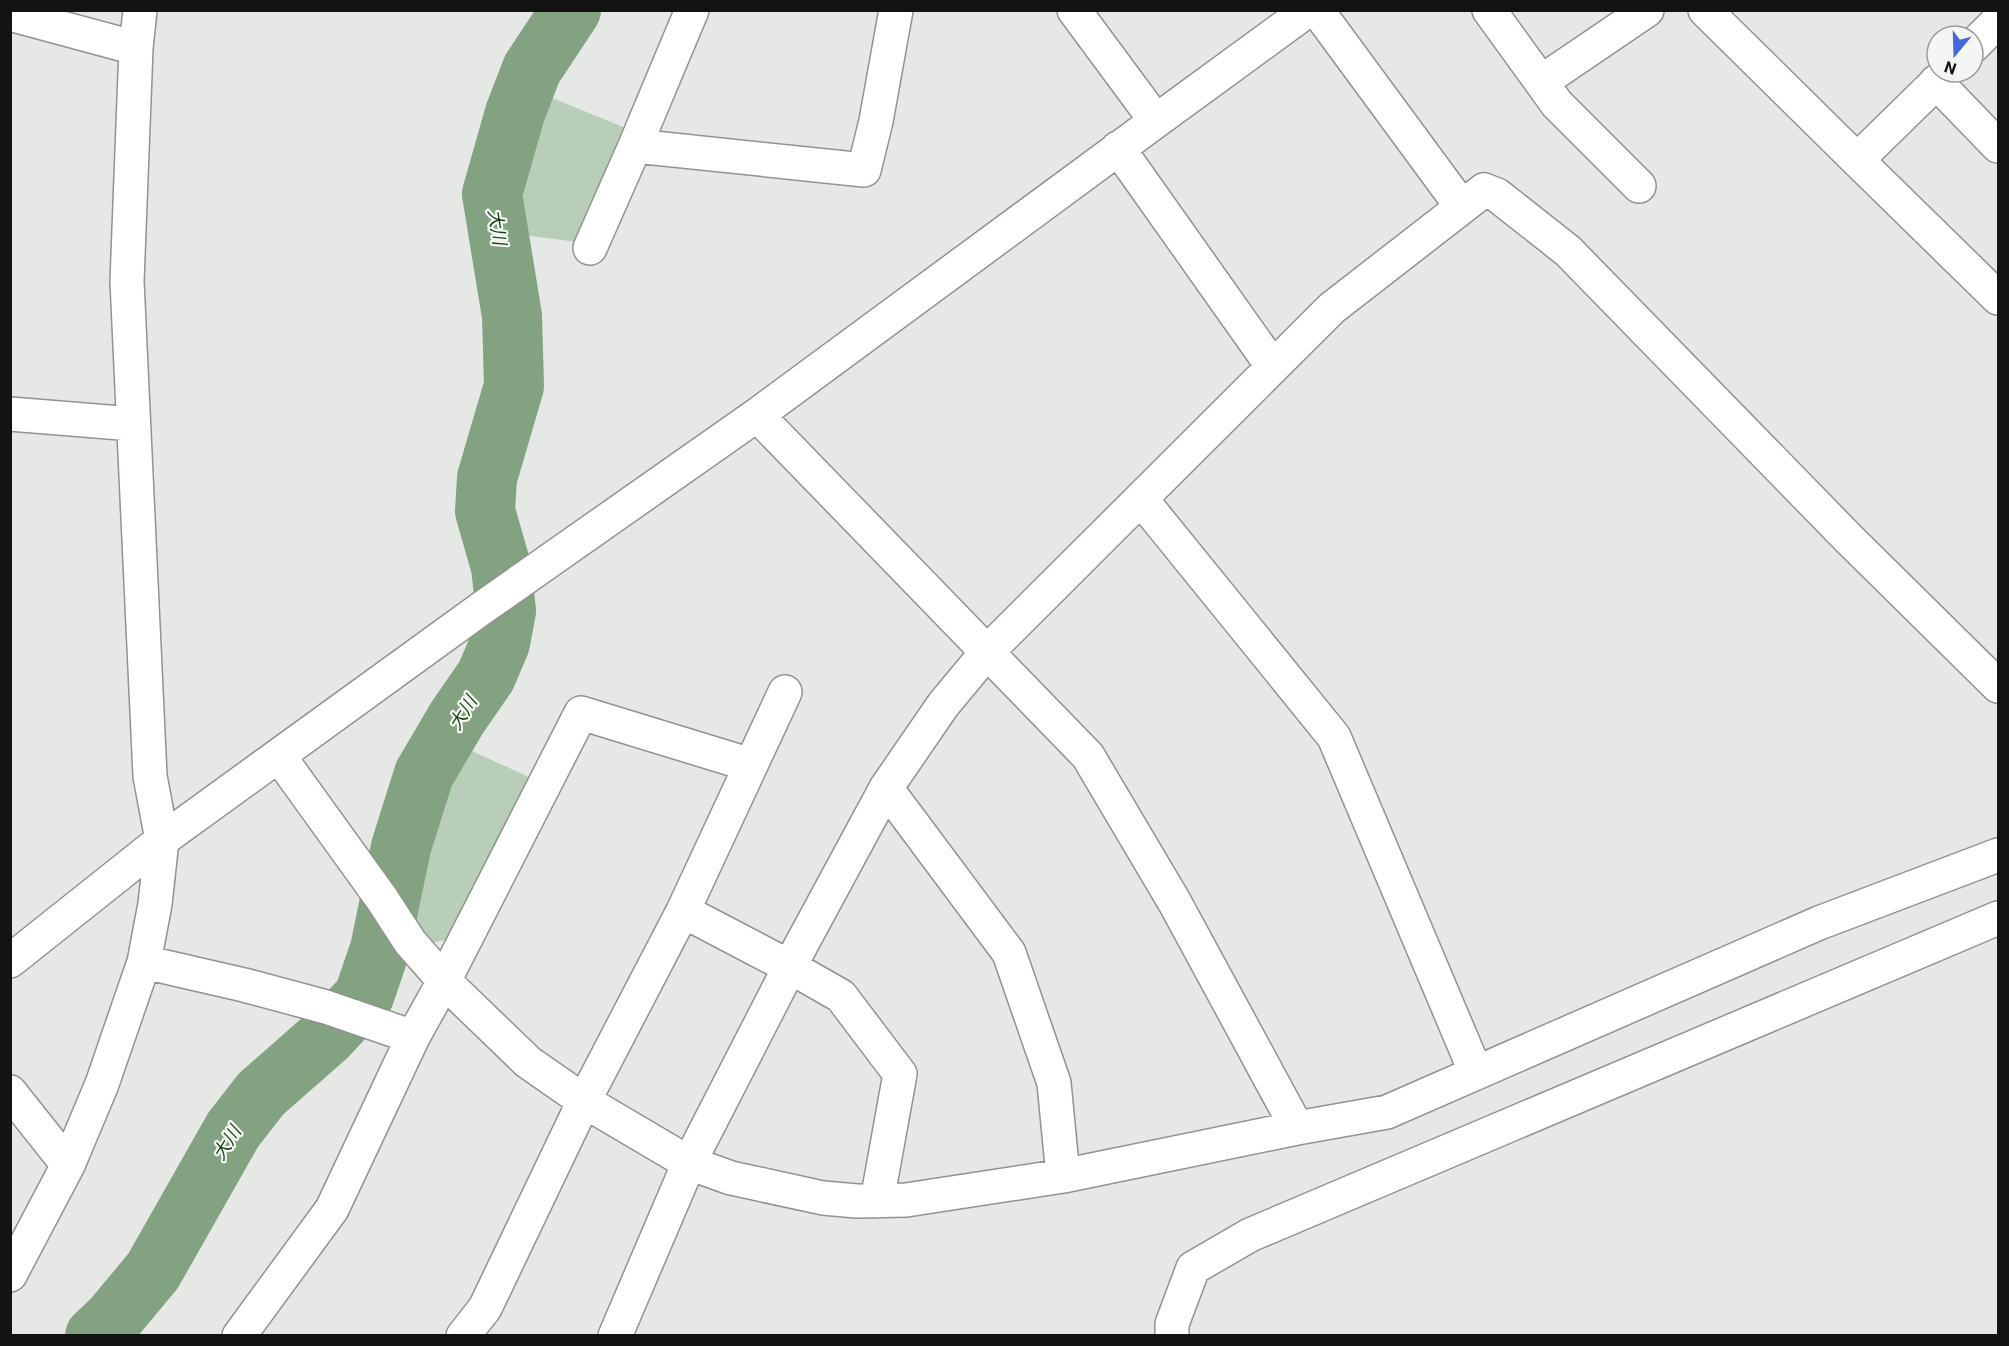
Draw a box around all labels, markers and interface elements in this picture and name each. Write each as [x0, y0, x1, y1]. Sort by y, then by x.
north arrow [1925, 24, 1985, 84]
text: N [1942, 57, 1959, 79]
water label: 大川 [484, 208, 511, 248]
water label: 大川 [444, 690, 482, 734]
water label: 大川 [208, 1120, 246, 1164]

